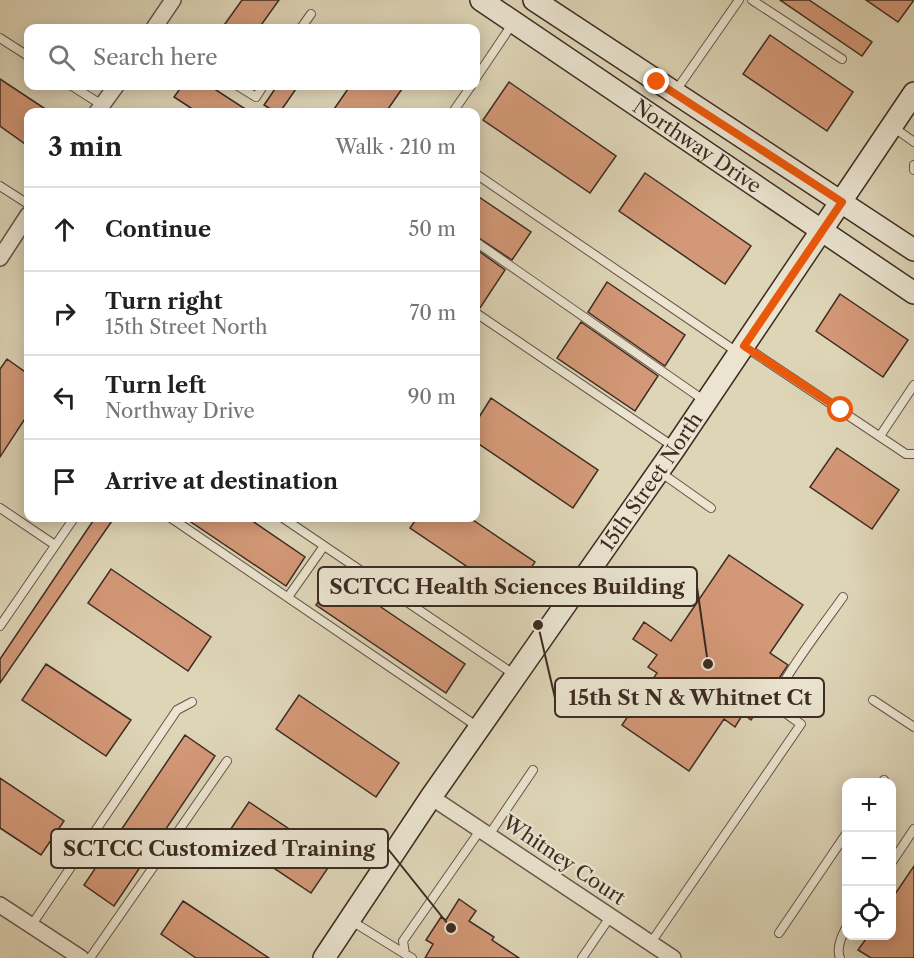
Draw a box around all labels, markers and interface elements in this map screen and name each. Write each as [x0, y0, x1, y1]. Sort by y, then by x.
search box [24, 24, 480, 90]
icon: search [45, 41, 78, 74]
text: Search here [93, 44, 218, 71]
route end [643, 68, 669, 94]
street label: Northway Drive [628, 94, 766, 198]
text: 3 min [48, 131, 122, 163]
text: Walk · 210 m [335, 135, 456, 159]
icon: ahead [48, 213, 81, 246]
text: Continue [105, 216, 211, 243]
text: 50 m [409, 217, 456, 241]
text: Turn right [105, 288, 223, 315]
icon: right [48, 297, 81, 330]
text: 70 m [410, 301, 456, 325]
text: 15th Street North [105, 315, 267, 339]
text: Turn left [105, 372, 206, 399]
icon: left [48, 381, 81, 414]
text: 90 m [408, 385, 456, 409]
route start [827, 396, 853, 422]
text: Northway Drive [105, 399, 255, 423]
street label: 15th Street North [595, 408, 708, 555]
icon: arrive [48, 465, 81, 498]
text: Arrive at destination [105, 468, 338, 495]
callout: SCTCC Health Sciences Building [318, 567, 697, 606]
text: SCTCC Health Sciences Building [329, 574, 686, 599]
callout: 15th St N & Whitnet Ct [555, 678, 824, 717]
text: 15th St N & Whitnet Ct [568, 685, 812, 710]
map controls [842, 778, 896, 940]
button: + [842, 778, 896, 832]
street label: Whitney Court [497, 810, 630, 910]
callout: SCTCC Customized Training [51, 829, 388, 868]
button: − [842, 832, 896, 886]
text: SCTCC Customized Training [63, 836, 376, 861]
button: locate [842, 886, 896, 940]

